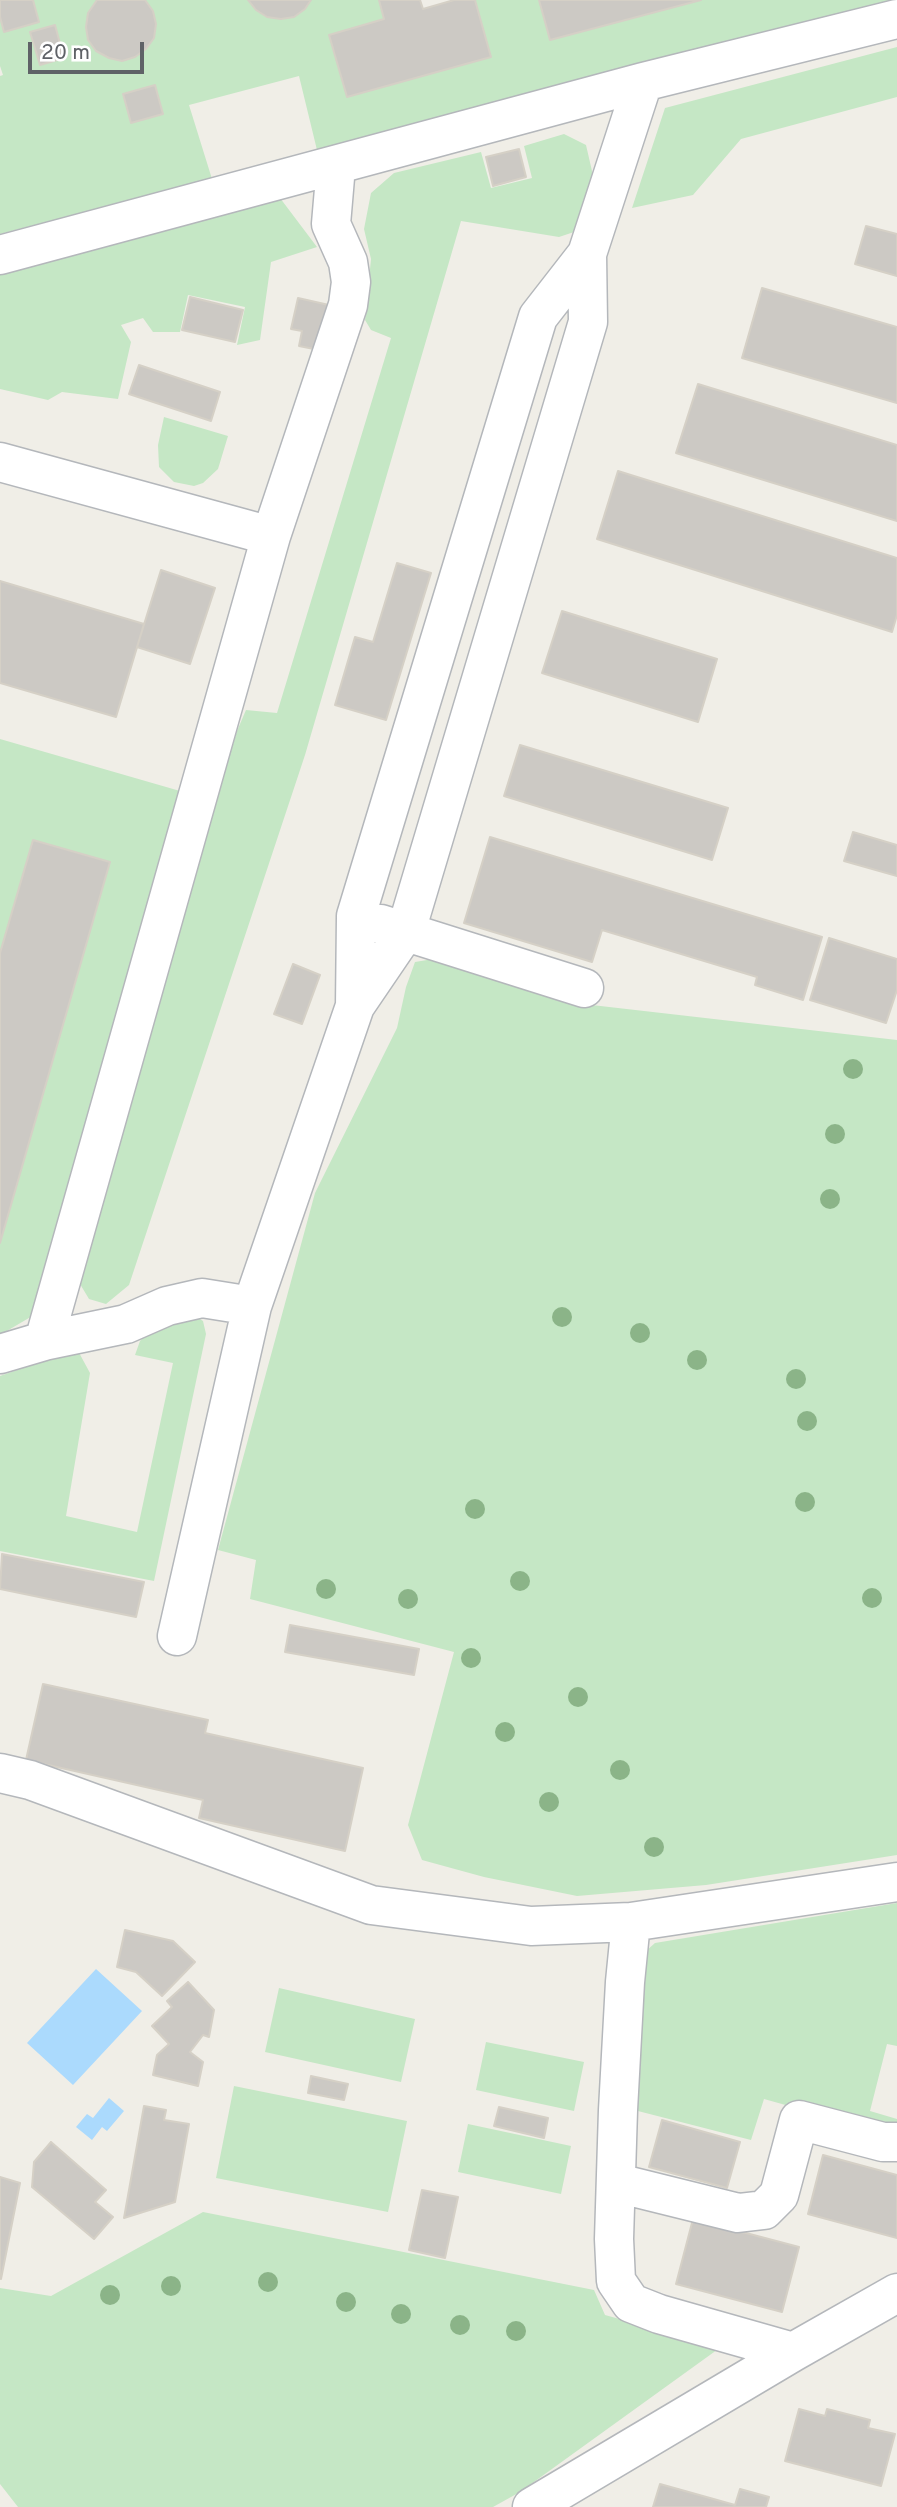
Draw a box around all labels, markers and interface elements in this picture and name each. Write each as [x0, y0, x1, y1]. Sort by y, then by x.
scale bar [32, 28, 147, 72]
text: 20 m [41, 40, 90, 67]

